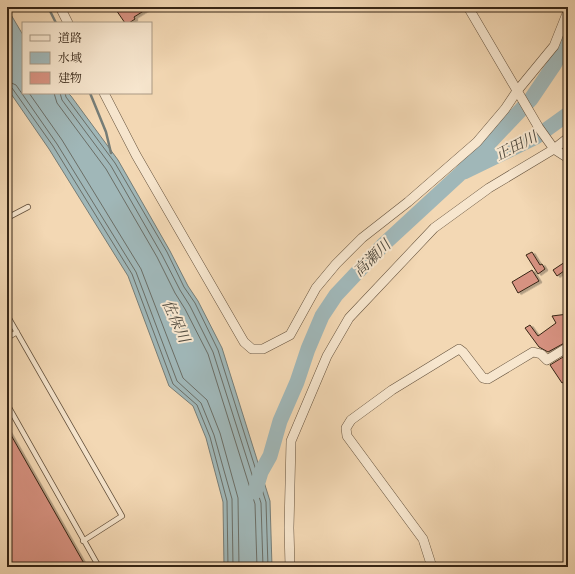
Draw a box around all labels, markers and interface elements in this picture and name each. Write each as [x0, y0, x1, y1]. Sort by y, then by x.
legend [22, 22, 152, 94]
text: 道路 [58, 31, 82, 46]
text: 水域 [58, 51, 82, 66]
text: 建物 [58, 71, 82, 86]
water label: 正田川 [492, 127, 542, 165]
water label: 高瀬川 [350, 235, 397, 281]
water label: 佐保川 [158, 297, 194, 347]

